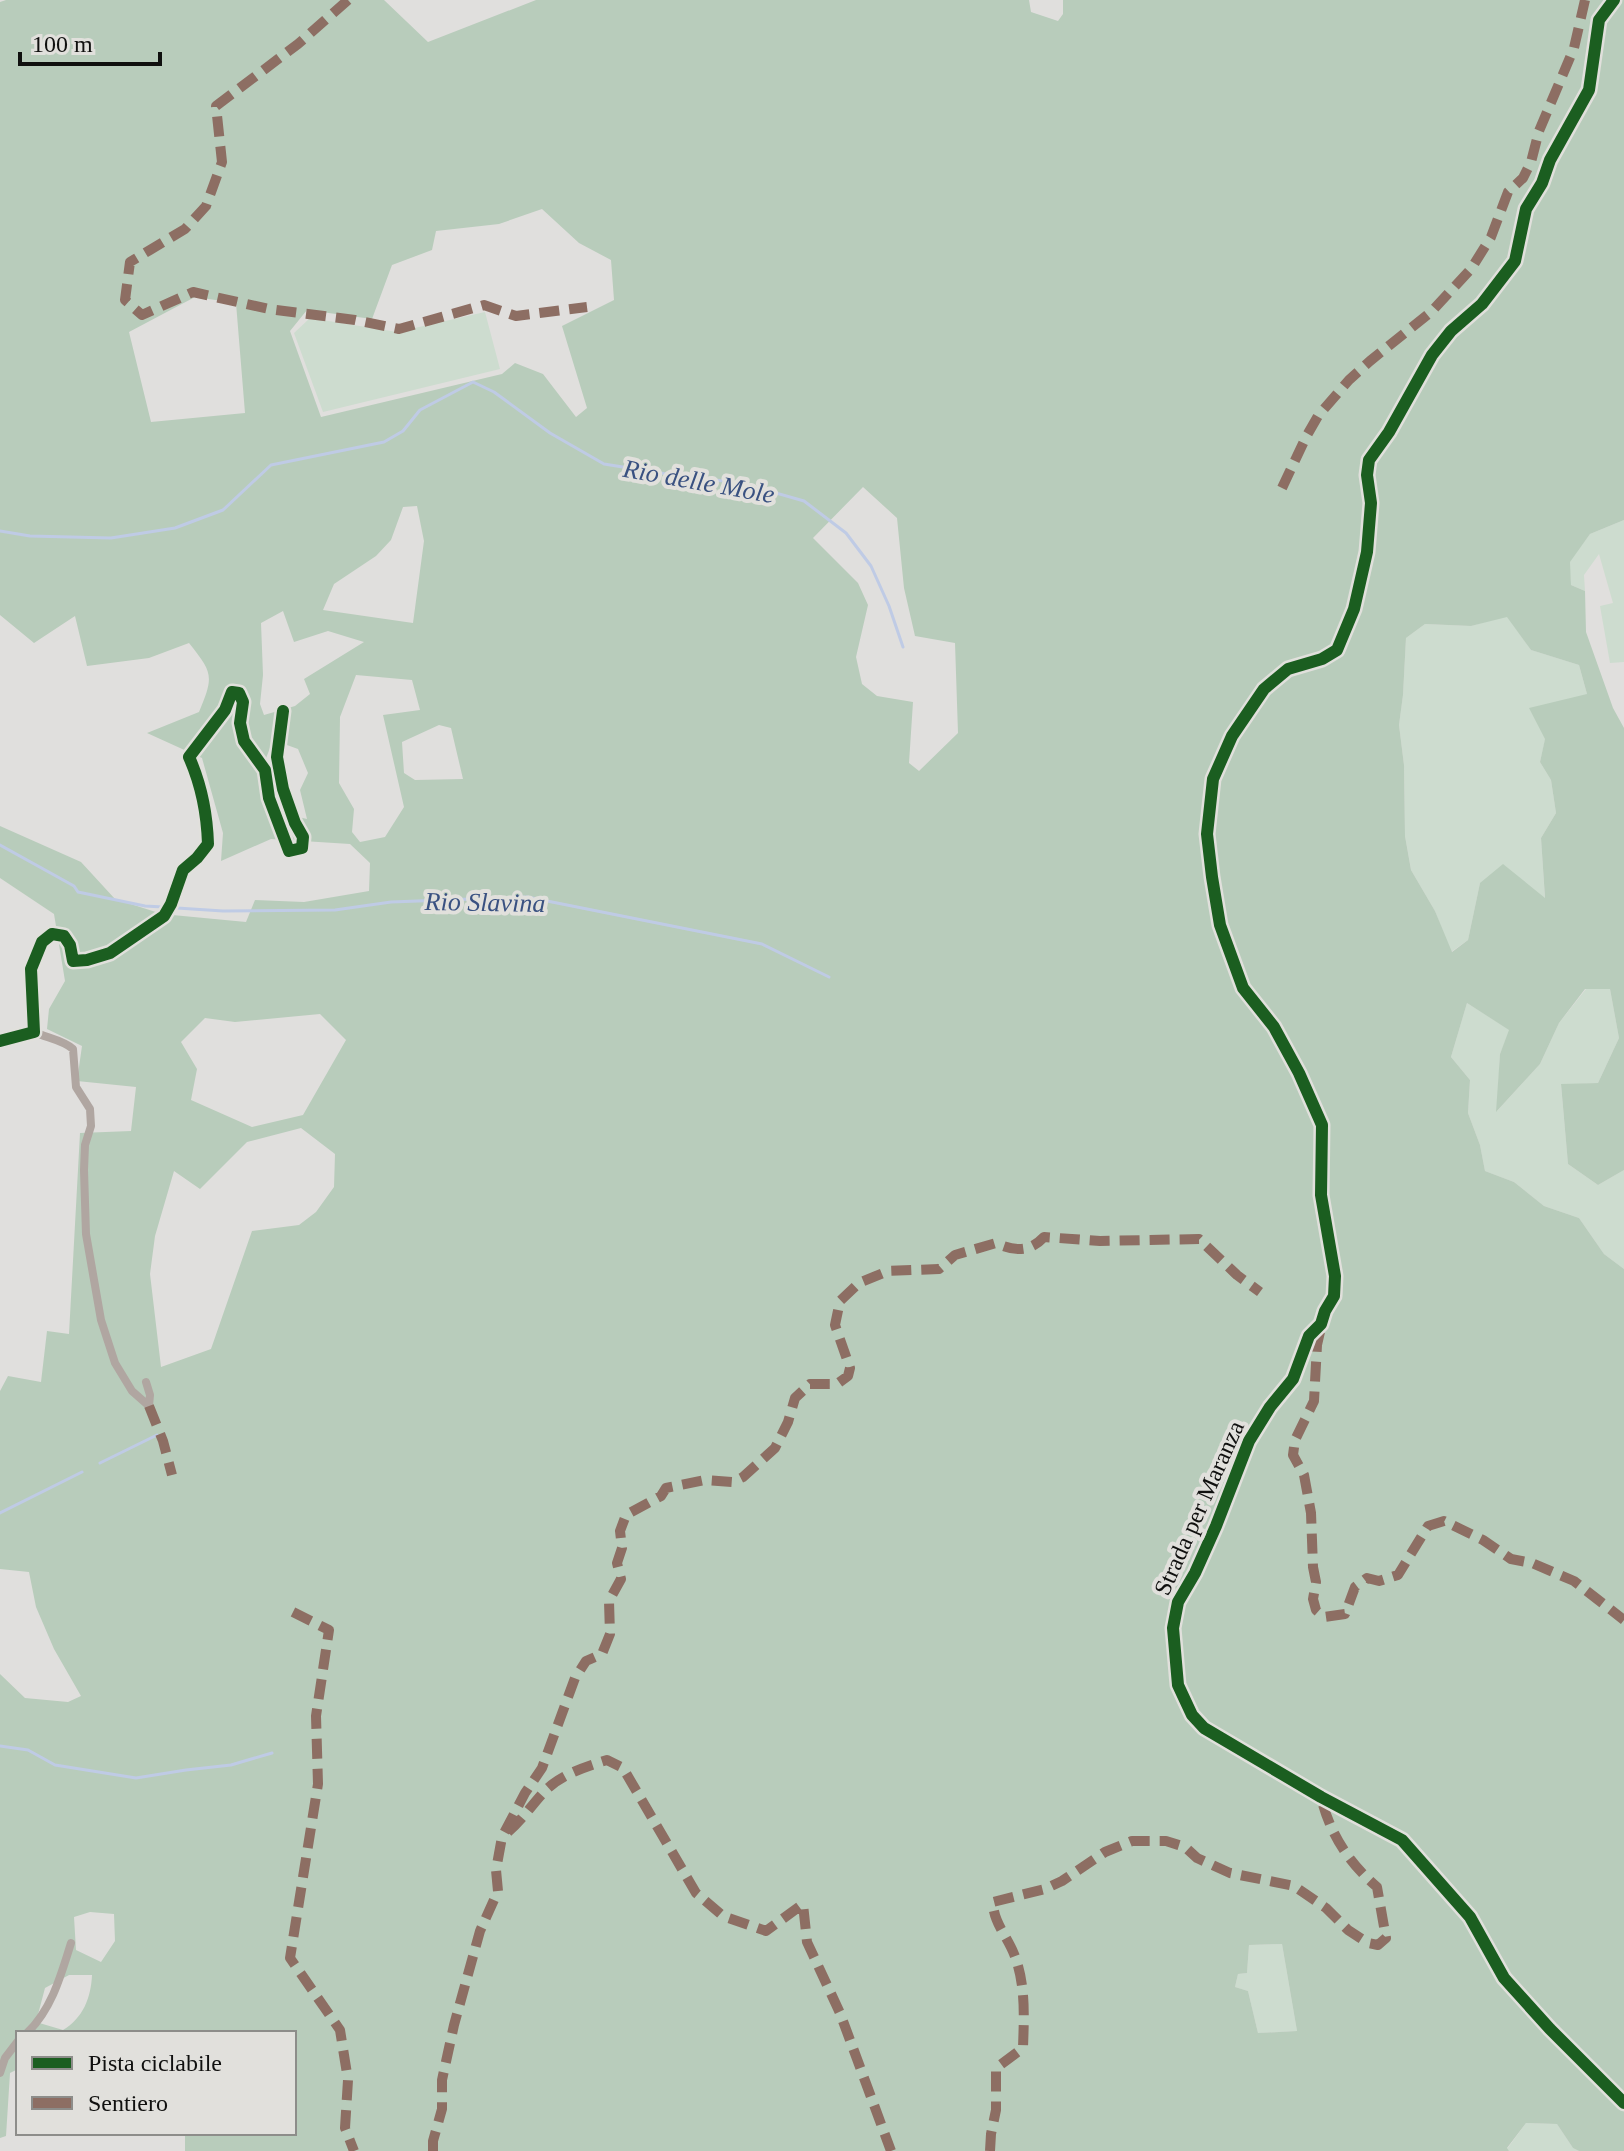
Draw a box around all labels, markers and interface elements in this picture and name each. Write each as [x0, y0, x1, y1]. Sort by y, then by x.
scale bar [20, 16, 160, 66]
text: 100 m [32, 31, 93, 57]
water label: Rio delle Mole [620, 454, 777, 509]
water label: Rio Slavina [423, 887, 546, 918]
street label: Strada per Maranza [1149, 1417, 1249, 1599]
legend [16, 2031, 296, 2135]
text: Pista ciclabile [88, 2050, 222, 2076]
text: Sentiero [88, 2090, 168, 2116]

